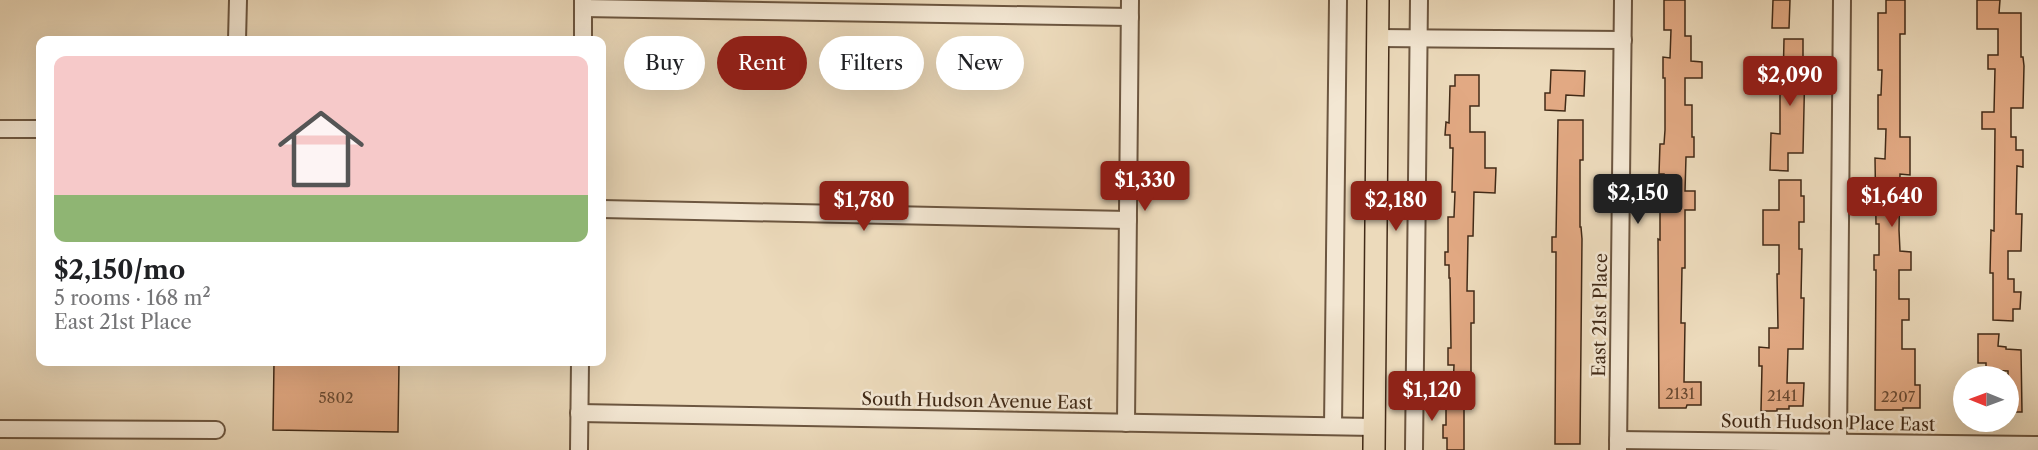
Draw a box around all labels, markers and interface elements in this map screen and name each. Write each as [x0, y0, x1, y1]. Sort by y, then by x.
chip: Buy [624, 36, 705, 90]
chip: Rent [717, 36, 807, 90]
chip: Filters [819, 36, 924, 90]
chip: New [936, 36, 1024, 90]
pin: $2,090 [1741, 56, 1839, 107]
text: $2,090 [1757, 63, 1823, 87]
icon: home [267, 95, 375, 203]
pin: $1,330 [1096, 161, 1194, 212]
text: $1,330 [1114, 168, 1176, 192]
pin: $2,150 [1589, 174, 1687, 225]
pin: $1,640 [1843, 177, 1941, 228]
pin: $1,780 [815, 181, 913, 232]
pin: $2,180 [1347, 181, 1445, 232]
text: $2,150 [1607, 181, 1669, 205]
text: $1,640 [1861, 184, 1923, 208]
text: $1,780 [834, 188, 894, 212]
text: $2,180 [1365, 188, 1427, 212]
street label: East 21st Place [1588, 253, 1612, 377]
text: $2,150/mo [54, 254, 185, 286]
text: 5 rooms · 168 m² [54, 286, 211, 310]
text: East 21st Place [54, 310, 192, 334]
north arrow [1953, 366, 2019, 432]
map controls [1953, 366, 2019, 432]
pin: $1,120 [1383, 371, 1481, 422]
text: $1,120 [1402, 378, 1462, 402]
house number: 2131 [1665, 384, 1695, 403]
house number: 2141 [1767, 386, 1798, 405]
house number: 2207 [1881, 387, 1916, 406]
house number: 5802 [318, 388, 354, 407]
street label: South Hudson Avenue East [861, 388, 1094, 414]
street label: South Hudson Place East [1721, 410, 1936, 436]

